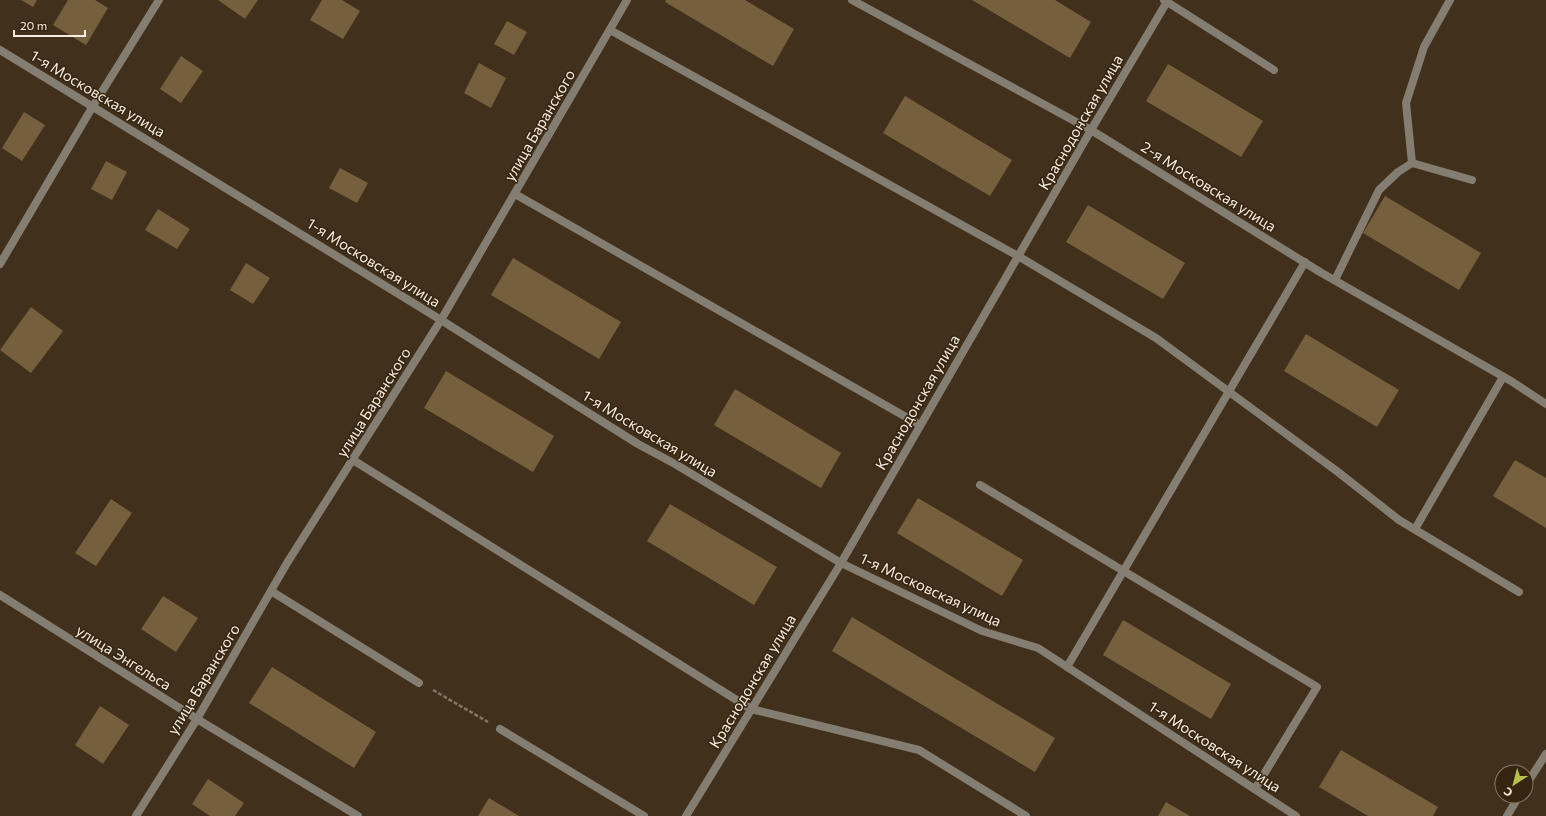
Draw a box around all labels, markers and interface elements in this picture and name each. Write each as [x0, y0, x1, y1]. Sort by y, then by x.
scale bar [14, 12, 85, 38]
text: 20 m [20, 18, 47, 32]
street label: 1-я Московская улица [27, 46, 169, 140]
street label: Краснодонская улица [1034, 51, 1126, 193]
street label: улица Баранского [500, 66, 578, 184]
street label: 2-я Московская улица [1138, 137, 1280, 235]
street label: 1-я Московская улица [304, 214, 444, 310]
street label: Краснодонская улица [871, 331, 963, 473]
street label: улица Баранского [332, 344, 414, 460]
street label: 1-я Московская улица [579, 386, 721, 480]
street label: 1-я Московская улица [857, 548, 1005, 630]
street label: Краснодонская улица [705, 611, 799, 751]
street label: улица Баранского [163, 620, 243, 737]
street label: улица Энгельса [73, 621, 175, 693]
street label: 1-я Московская улица [1146, 697, 1284, 795]
north arrow [1494, 764, 1534, 804]
text: С [1501, 785, 1515, 800]

